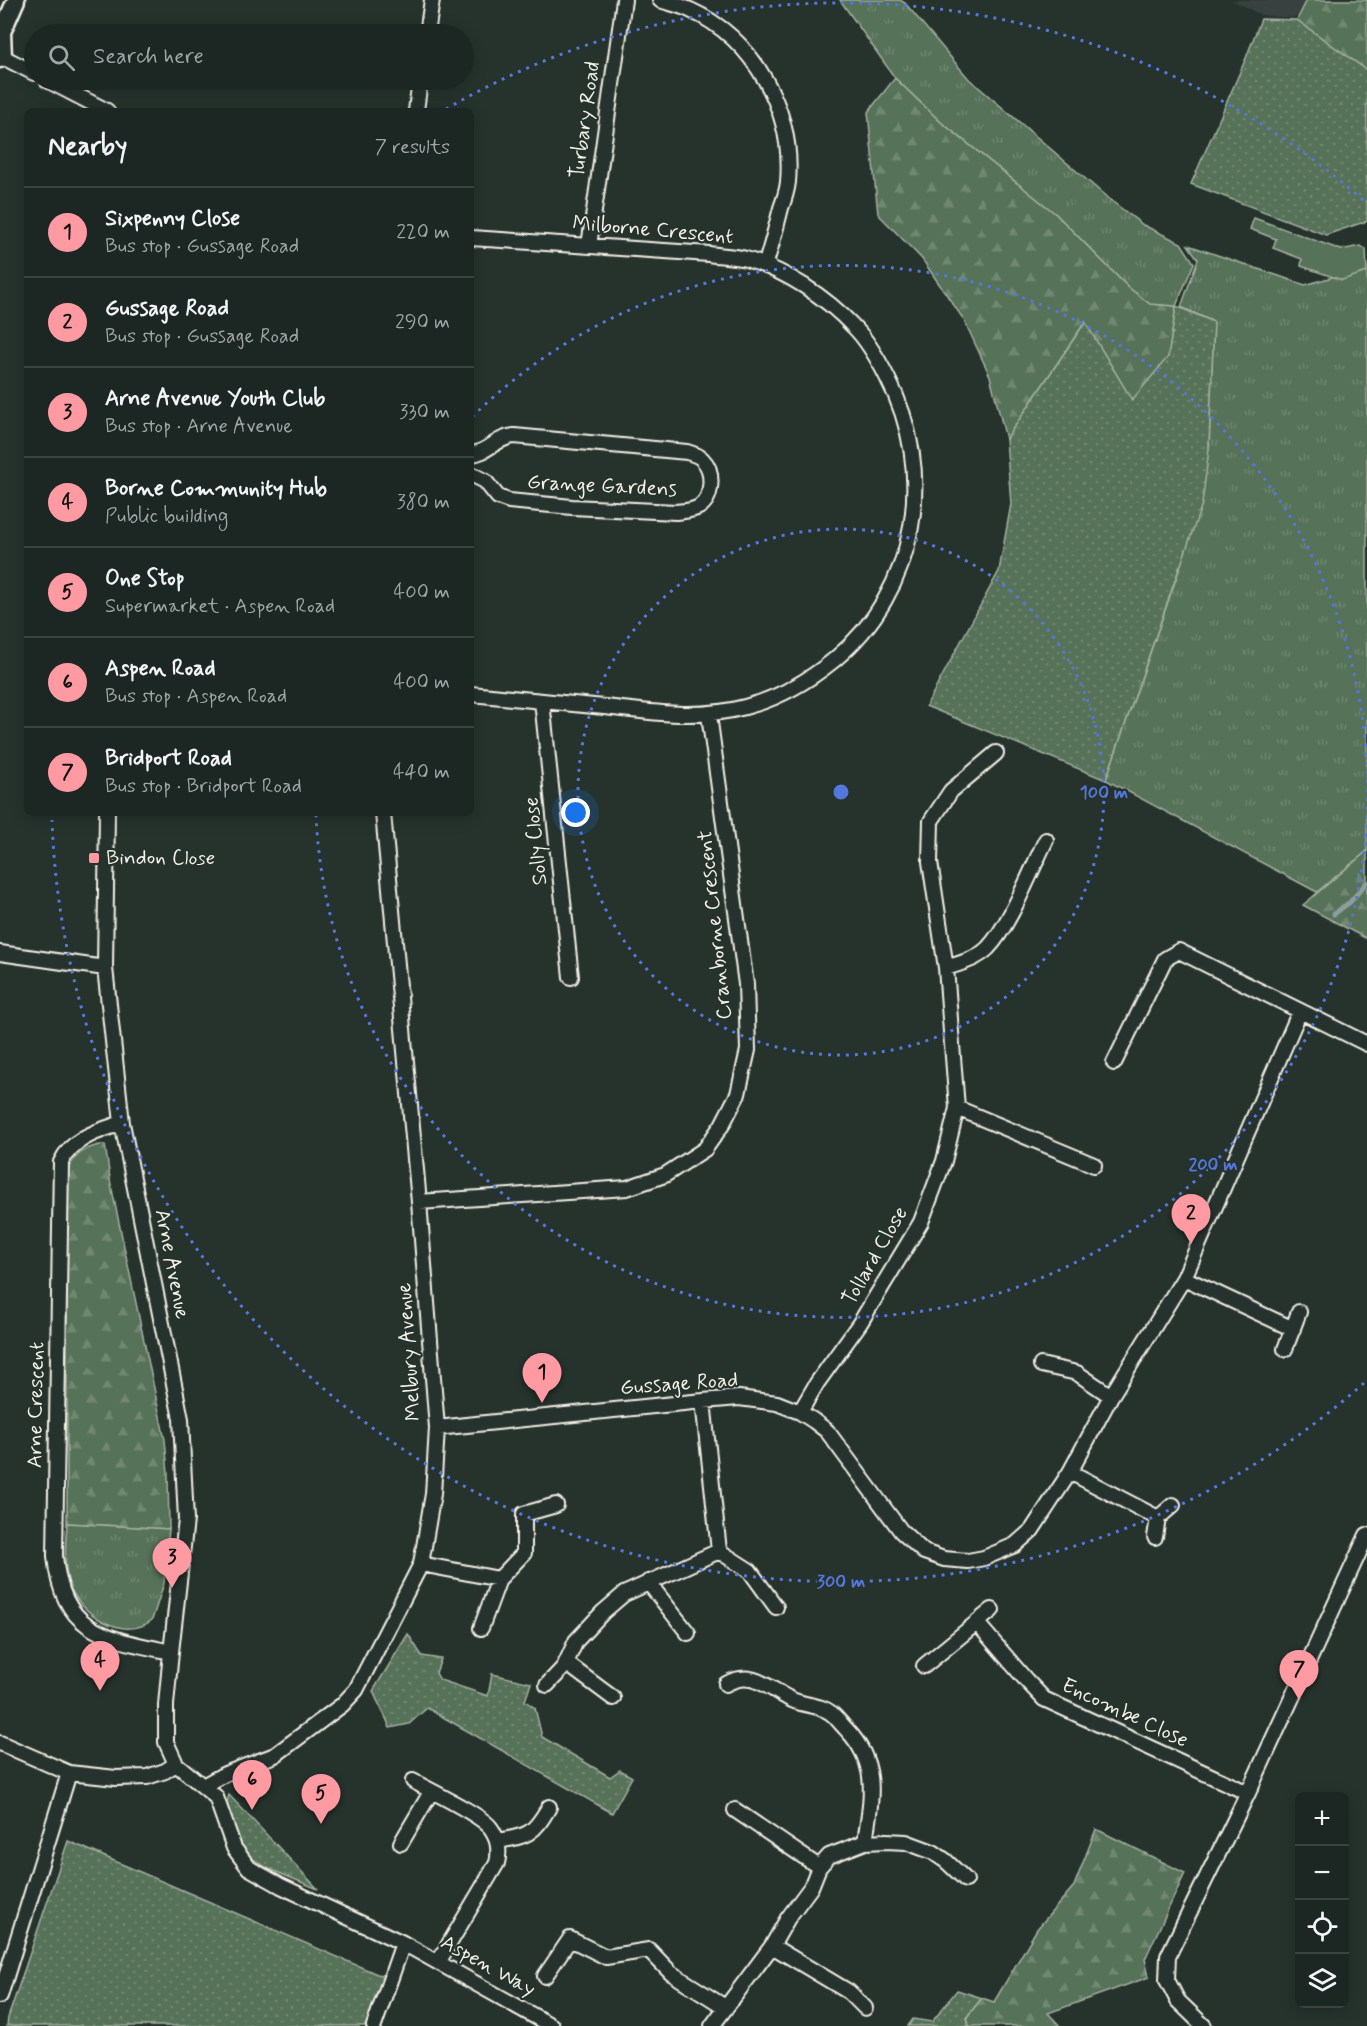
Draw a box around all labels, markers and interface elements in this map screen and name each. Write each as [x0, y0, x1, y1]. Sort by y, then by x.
search box [24, 24, 474, 90]
icon: search [45, 41, 78, 74]
text: Search here [93, 43, 204, 71]
street label: Turbary Road [563, 60, 607, 180]
text: Nearby [48, 130, 127, 164]
text: 7 results [375, 134, 450, 161]
text: Sixpenny Close [105, 205, 240, 233]
street label: Milborne Crescent [571, 209, 735, 251]
text: 1 [63, 219, 72, 246]
text: 220 m [396, 219, 450, 246]
text: Bus stop · Gussage Road [105, 233, 299, 260]
text: Gussage Road [105, 295, 229, 323]
text: 2 [63, 309, 72, 336]
text: 290 m [395, 309, 450, 336]
text: Bus stop · Gussage Road [105, 323, 299, 350]
text: Arne Avenue Youth Club [105, 385, 325, 413]
text: 3 [63, 399, 72, 426]
text: 330 m [399, 399, 450, 426]
text: Bus stop · Arne Avenue [105, 413, 293, 440]
street label: Grange Gardens [526, 468, 678, 504]
text: Borne Community Hub [105, 475, 327, 503]
text: 4 [62, 489, 73, 516]
text: 380 m [397, 489, 450, 516]
text: Public building [105, 503, 228, 530]
text: One Stop [105, 565, 185, 593]
text: 5 [62, 579, 74, 606]
text: 400 m [394, 579, 450, 606]
text: Supermarket · Aspen Road [105, 593, 335, 620]
text: Aspen Road [105, 655, 216, 683]
text: 6 [62, 669, 73, 696]
text: 400 m [394, 669, 450, 696]
text: Bus stop · Aspen Road [105, 683, 287, 710]
text: Bridport Road [105, 745, 232, 773]
text: 7 [61, 759, 74, 786]
text: 440 m [393, 759, 450, 786]
text: Bus stop · Bridport Road [105, 773, 302, 800]
text: 100 m [1080, 781, 1128, 805]
centre of rings [831, 782, 851, 802]
street label: Solly Close [517, 795, 555, 887]
your location [561, 798, 590, 827]
street label: Cranborne Crescent [691, 829, 739, 1021]
place label: Bindon Close [106, 844, 215, 872]
marker: Bindon Close [87, 851, 101, 865]
text: 200 m [1188, 1153, 1238, 1177]
pin: 2 [1172, 1194, 1210, 1244]
street label: Tollard Close [835, 1201, 915, 1311]
street label: Arne Avenue [148, 1207, 196, 1321]
street label: Melbury Avenue [390, 1282, 428, 1422]
street label: Arne Crescent [21, 1341, 51, 1468]
pin: 1 [522, 1354, 562, 1403]
street label: Gussage Road [619, 1366, 739, 1402]
pin: 3 [152, 1538, 192, 1588]
text: 300 m [817, 1570, 865, 1594]
pin: 4 [80, 1642, 120, 1691]
pin: 7 [1280, 1650, 1318, 1700]
street label: Encombe Close [1057, 1671, 1193, 1755]
pin: 6 [232, 1760, 272, 1810]
pin: 5 [302, 1774, 340, 1824]
map controls [1295, 1792, 1349, 2008]
button: + [1295, 1792, 1349, 1846]
button: − [1295, 1846, 1349, 1900]
button: locate [1295, 1900, 1349, 1954]
street label: Aspen Way [436, 1928, 540, 2004]
button: layers [1295, 1954, 1349, 2008]

